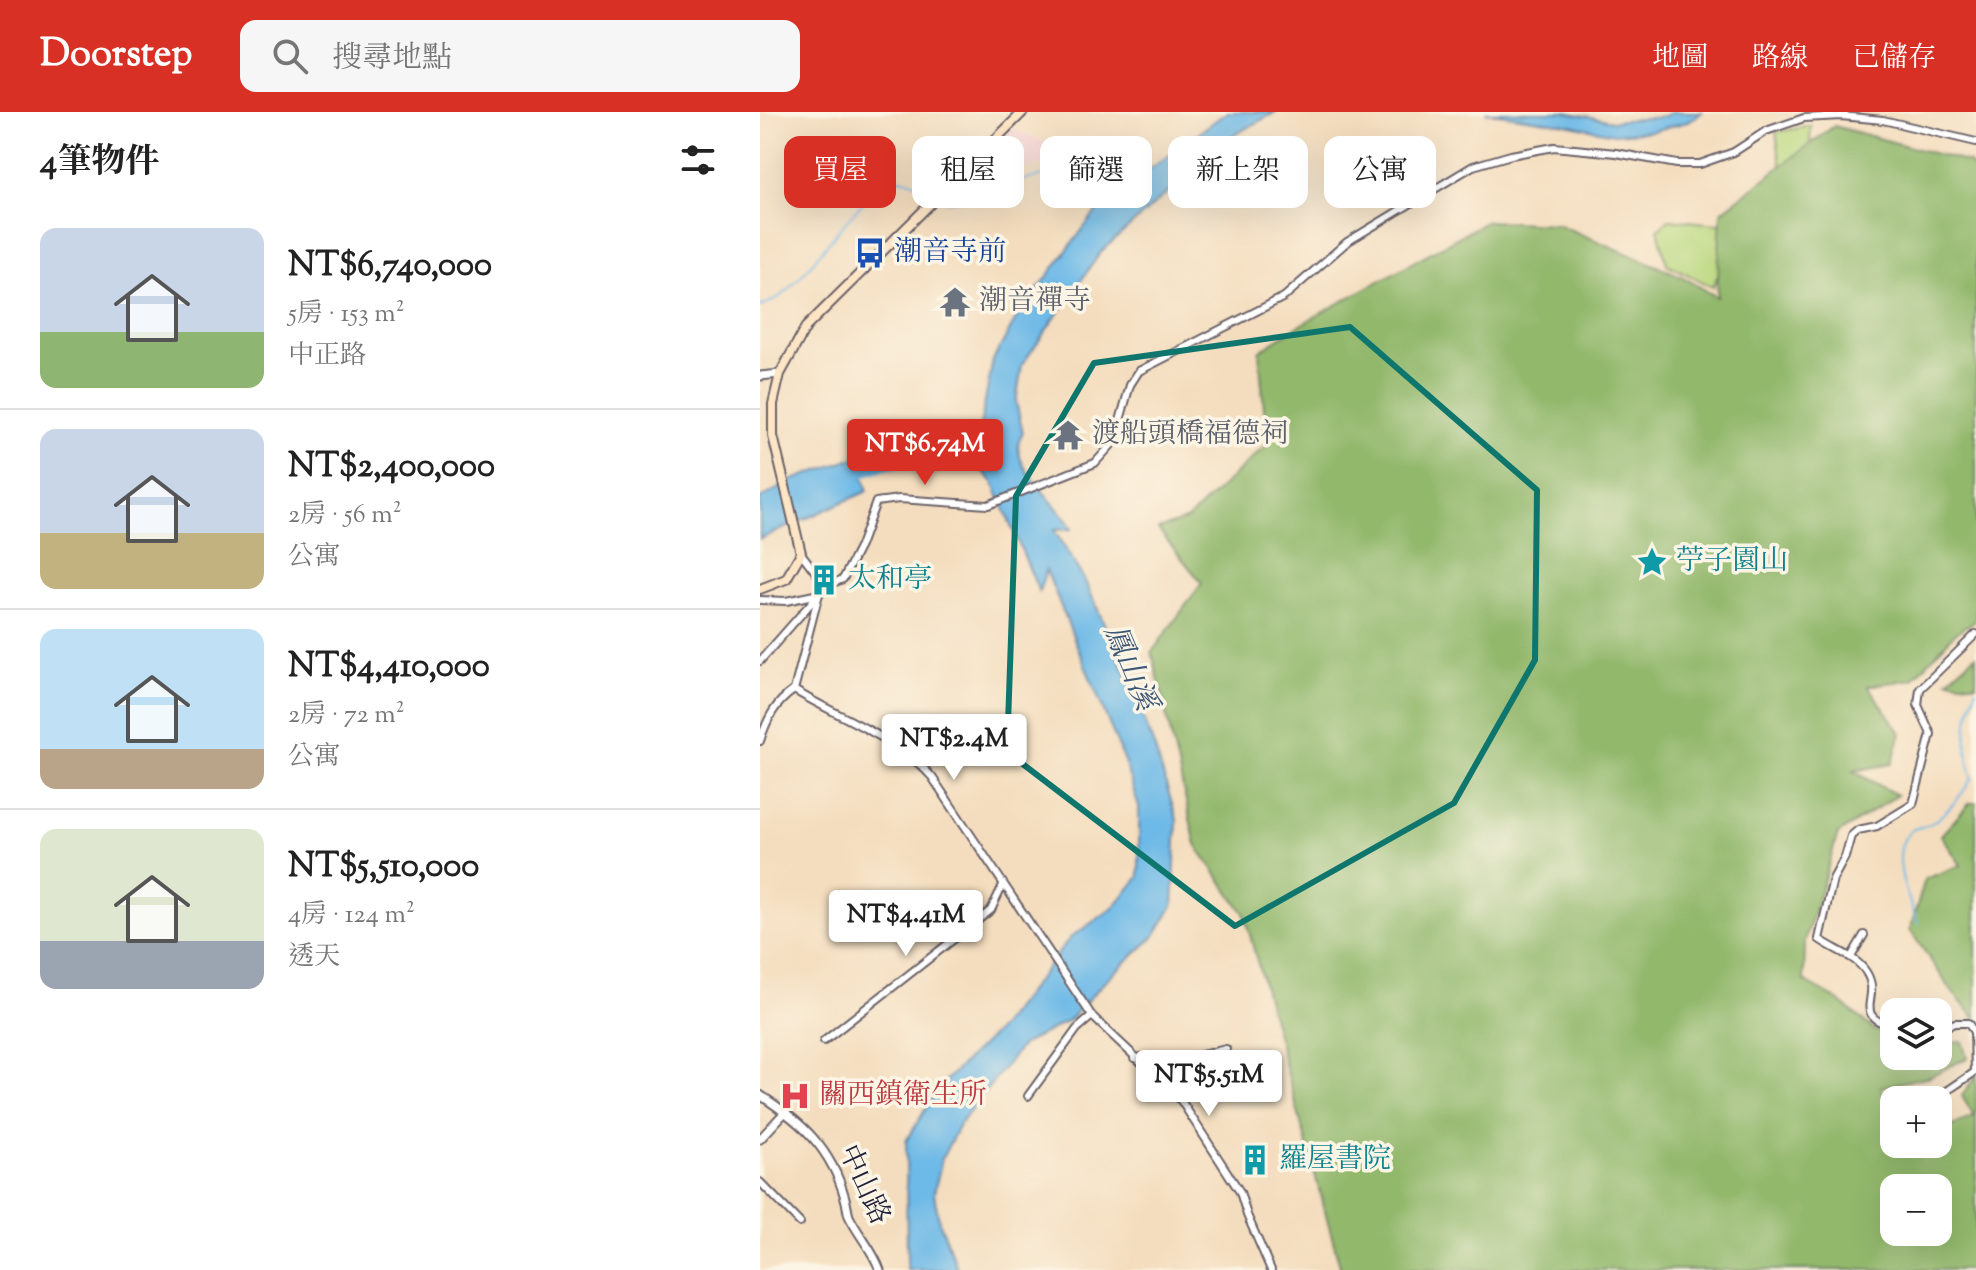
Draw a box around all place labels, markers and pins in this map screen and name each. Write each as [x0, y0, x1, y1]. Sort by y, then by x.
place label: 潮音寺前 [894, 233, 1006, 273]
bus stop icon: 潮音寺前 [853, 236, 887, 270]
place label: 潮音禪寺 [979, 282, 1091, 322]
temple icon: 潮音禪寺 [938, 285, 972, 319]
place label: 渡船頭橋福德祠 [1092, 415, 1288, 455]
temple icon: 渡船頭橋福德祠 [1051, 418, 1085, 452]
pin: NT$6.74M [842, 419, 1008, 487]
place label: 苧子園山 [1676, 542, 1788, 582]
place icon: 苧子園山 [1635, 545, 1669, 579]
place label: 太和亭 [848, 560, 932, 600]
building icon: 太和亭 [807, 563, 841, 597]
pin: NT$2.4M [880, 714, 1028, 782]
pin: NT$4.41M [823, 890, 989, 958]
pin: NT$5.51M [1126, 1050, 1292, 1118]
place label: 關西鎮衛生所 [819, 1076, 987, 1116]
hospital icon: 關西鎮衛生所 [778, 1079, 812, 1113]
place label: 羅屋書院 [1279, 1140, 1391, 1180]
building icon: 羅屋書院 [1238, 1143, 1272, 1177]

